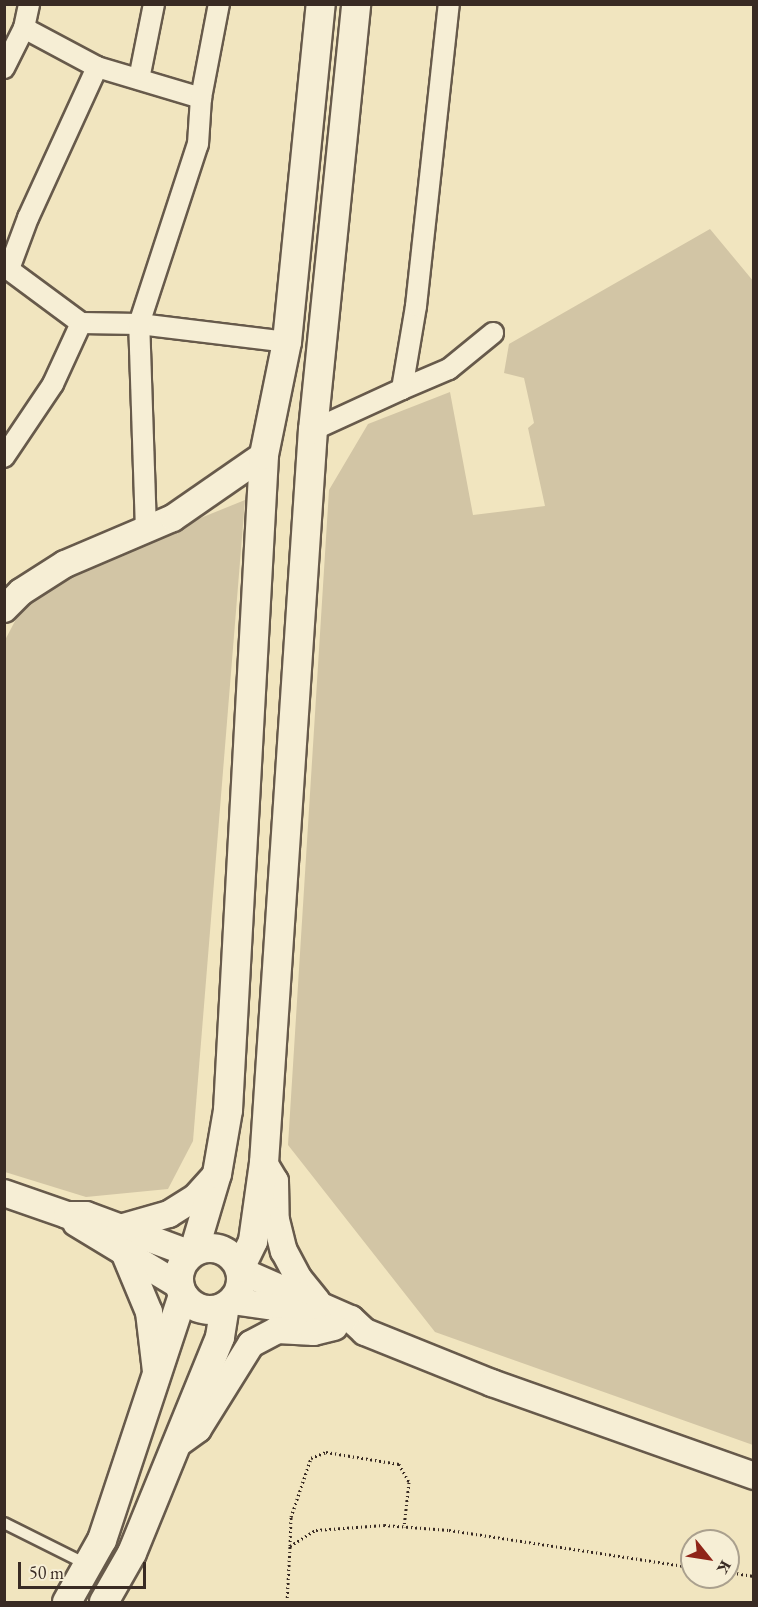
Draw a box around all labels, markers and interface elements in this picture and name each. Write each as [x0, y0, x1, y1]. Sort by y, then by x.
north arrow [680, 1529, 740, 1589]
scale bar [21, 1550, 148, 1588]
text: K [712, 1557, 736, 1578]
text: 50 m [29, 1561, 64, 1584]

